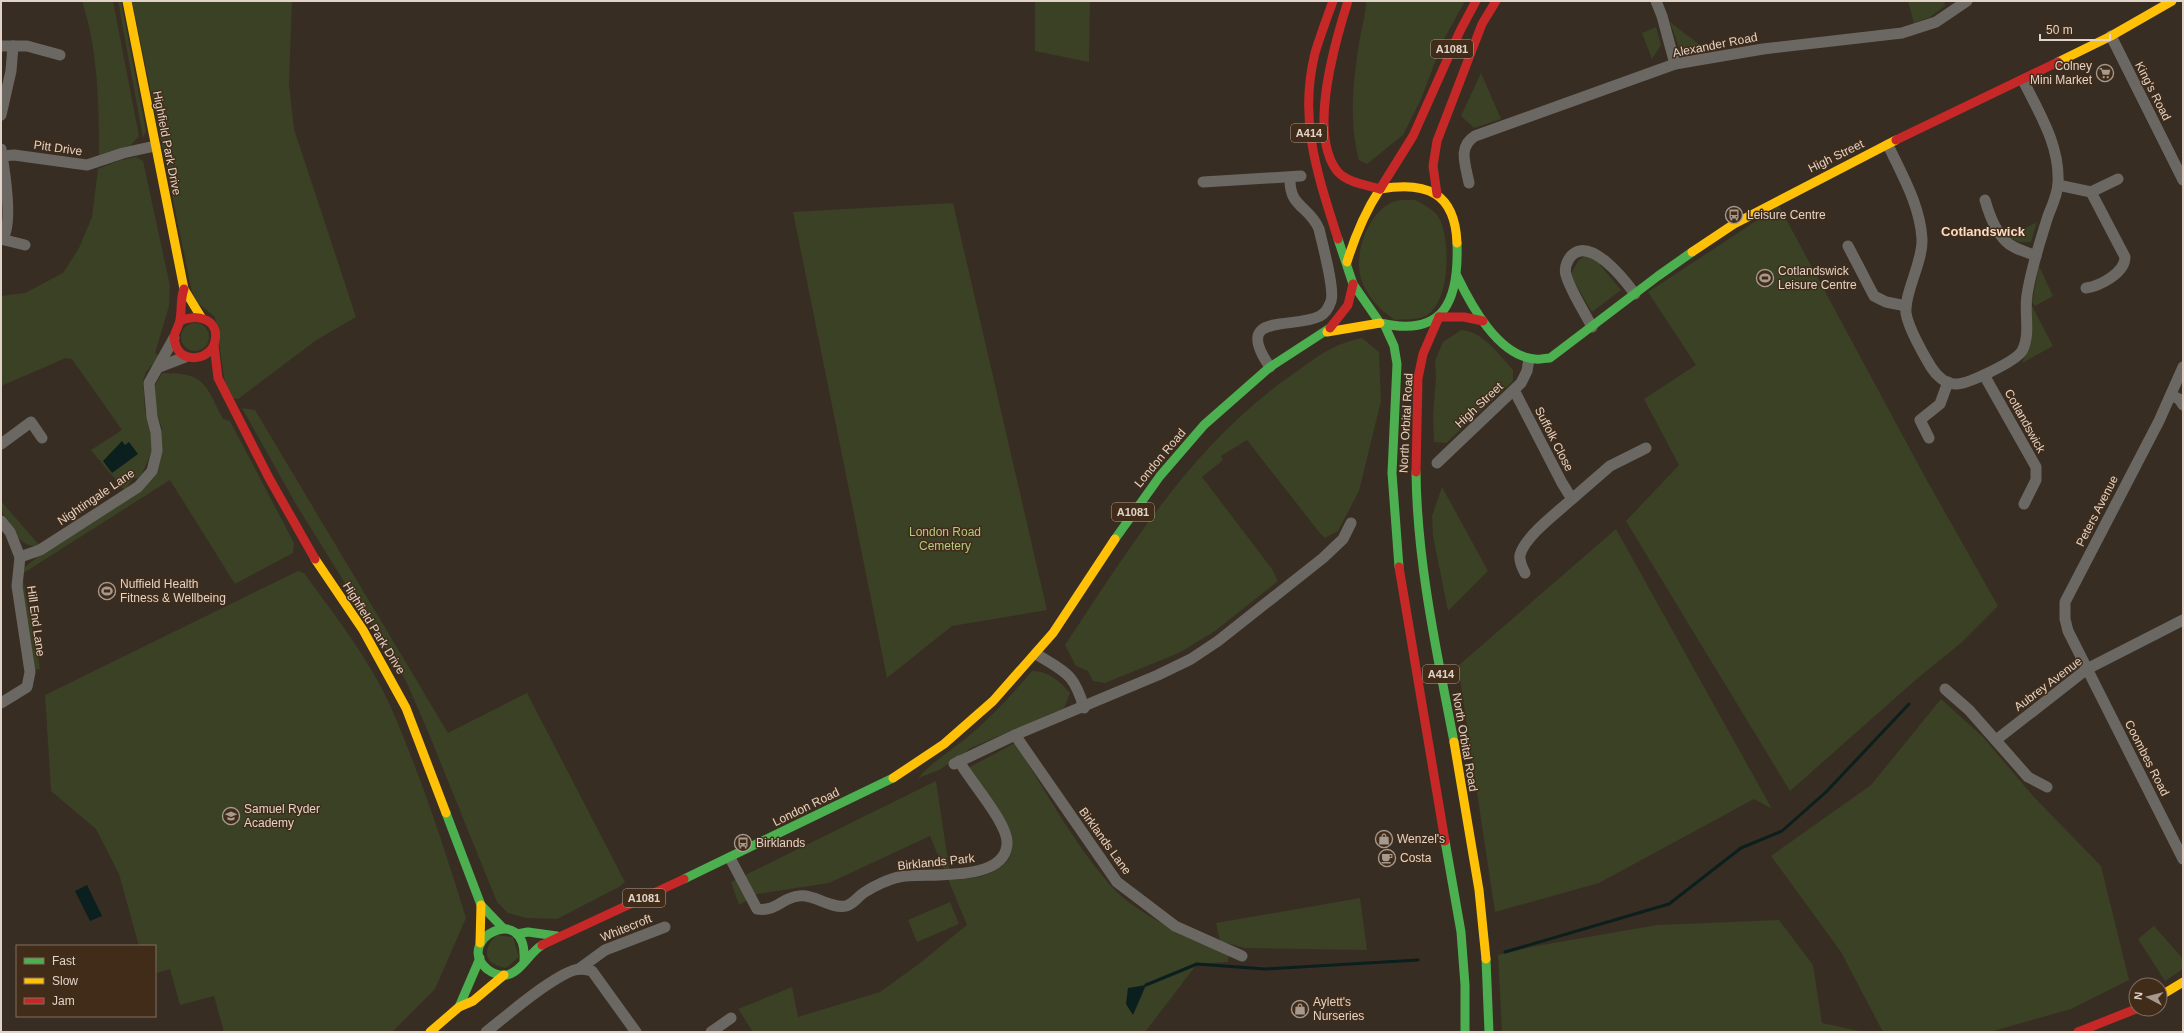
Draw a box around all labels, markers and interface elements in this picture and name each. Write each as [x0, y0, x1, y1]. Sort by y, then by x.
scale bar [2040, 16, 2110, 42]
text: 50 m [2046, 23, 2073, 37]
street label: Alexander Road [1671, 30, 1759, 60]
road number: A1081 [1431, 40, 1473, 58]
place label: Colney Mini Market [2030, 59, 2093, 87]
street label: King's Road [2132, 59, 2174, 123]
supermarket icon: Colney Mini Market [2095, 63, 2115, 83]
street label: Highfield Park Drive [150, 90, 184, 197]
road number: A414 [1291, 124, 1327, 142]
street label: High Street [1806, 136, 1867, 175]
street label: Pitt Drive [33, 138, 83, 158]
bus stop icon: Leisure Centre [1724, 205, 1744, 225]
place label: Leisure Centre [1747, 208, 1826, 222]
district label: Cotlandswick [1941, 224, 2026, 239]
place label: Cotlandswick Leisure Centre [1778, 264, 1857, 292]
sports icon: Cotlandswick Leisure Centre [1755, 268, 1775, 288]
street label: North Orbital Road [1396, 373, 1416, 473]
street label: High Street [1452, 379, 1506, 431]
street label: Cotlandswick [2002, 387, 2049, 456]
street label: Suffolk Close [1532, 404, 1576, 474]
street label: London Road [1131, 426, 1189, 490]
street label: Nightingale Lane [55, 466, 138, 528]
street label: Peters Avenue [2073, 473, 2121, 549]
road number: A1081 [1112, 503, 1154, 521]
park label: London Road Cemetery [909, 525, 981, 553]
place label: Nuffield Health Fitness & Wellbeing [120, 577, 226, 605]
street label: Highfield Park Drive [340, 579, 408, 677]
sports icon: Nuffield Health Fitness & Wellbeing [97, 581, 117, 601]
street label: Hill End Lane [24, 585, 48, 658]
street label: Aubrey Avenue [2011, 654, 2085, 714]
road number: A414 [1423, 665, 1459, 683]
street label: North Orbital Road [1449, 692, 1481, 792]
street label: Coombes Road [2122, 718, 2172, 798]
street label: London Road [771, 785, 841, 829]
place label: Samuel Ryder Academy [244, 802, 320, 830]
street label: Birklands Lane [1076, 805, 1134, 877]
school or university icon: Samuel Ryder Academy [221, 806, 241, 826]
shop icon: Wenzel's [1374, 829, 1394, 849]
place label: Wenzel's [1397, 832, 1445, 846]
bus stop icon: Birklands [733, 833, 753, 853]
place label: Birklands [756, 836, 805, 850]
cafe icon: Costa [1377, 848, 1397, 868]
street label: Birklands Park [897, 851, 976, 873]
place label: Costa [1400, 851, 1432, 865]
road number: A1081 [623, 889, 665, 907]
street label: Whitecroft [598, 911, 654, 945]
legend [16, 945, 156, 1017]
text: Fast [52, 954, 76, 968]
text: Slow [52, 974, 78, 988]
north arrow [2128, 977, 2168, 1017]
text: N [2132, 991, 2145, 1000]
text: Jam [52, 994, 75, 1008]
place label: Aylett's Nurseries [1313, 995, 1364, 1023]
shop icon: Aylett's Nurseries [1290, 999, 1310, 1019]

